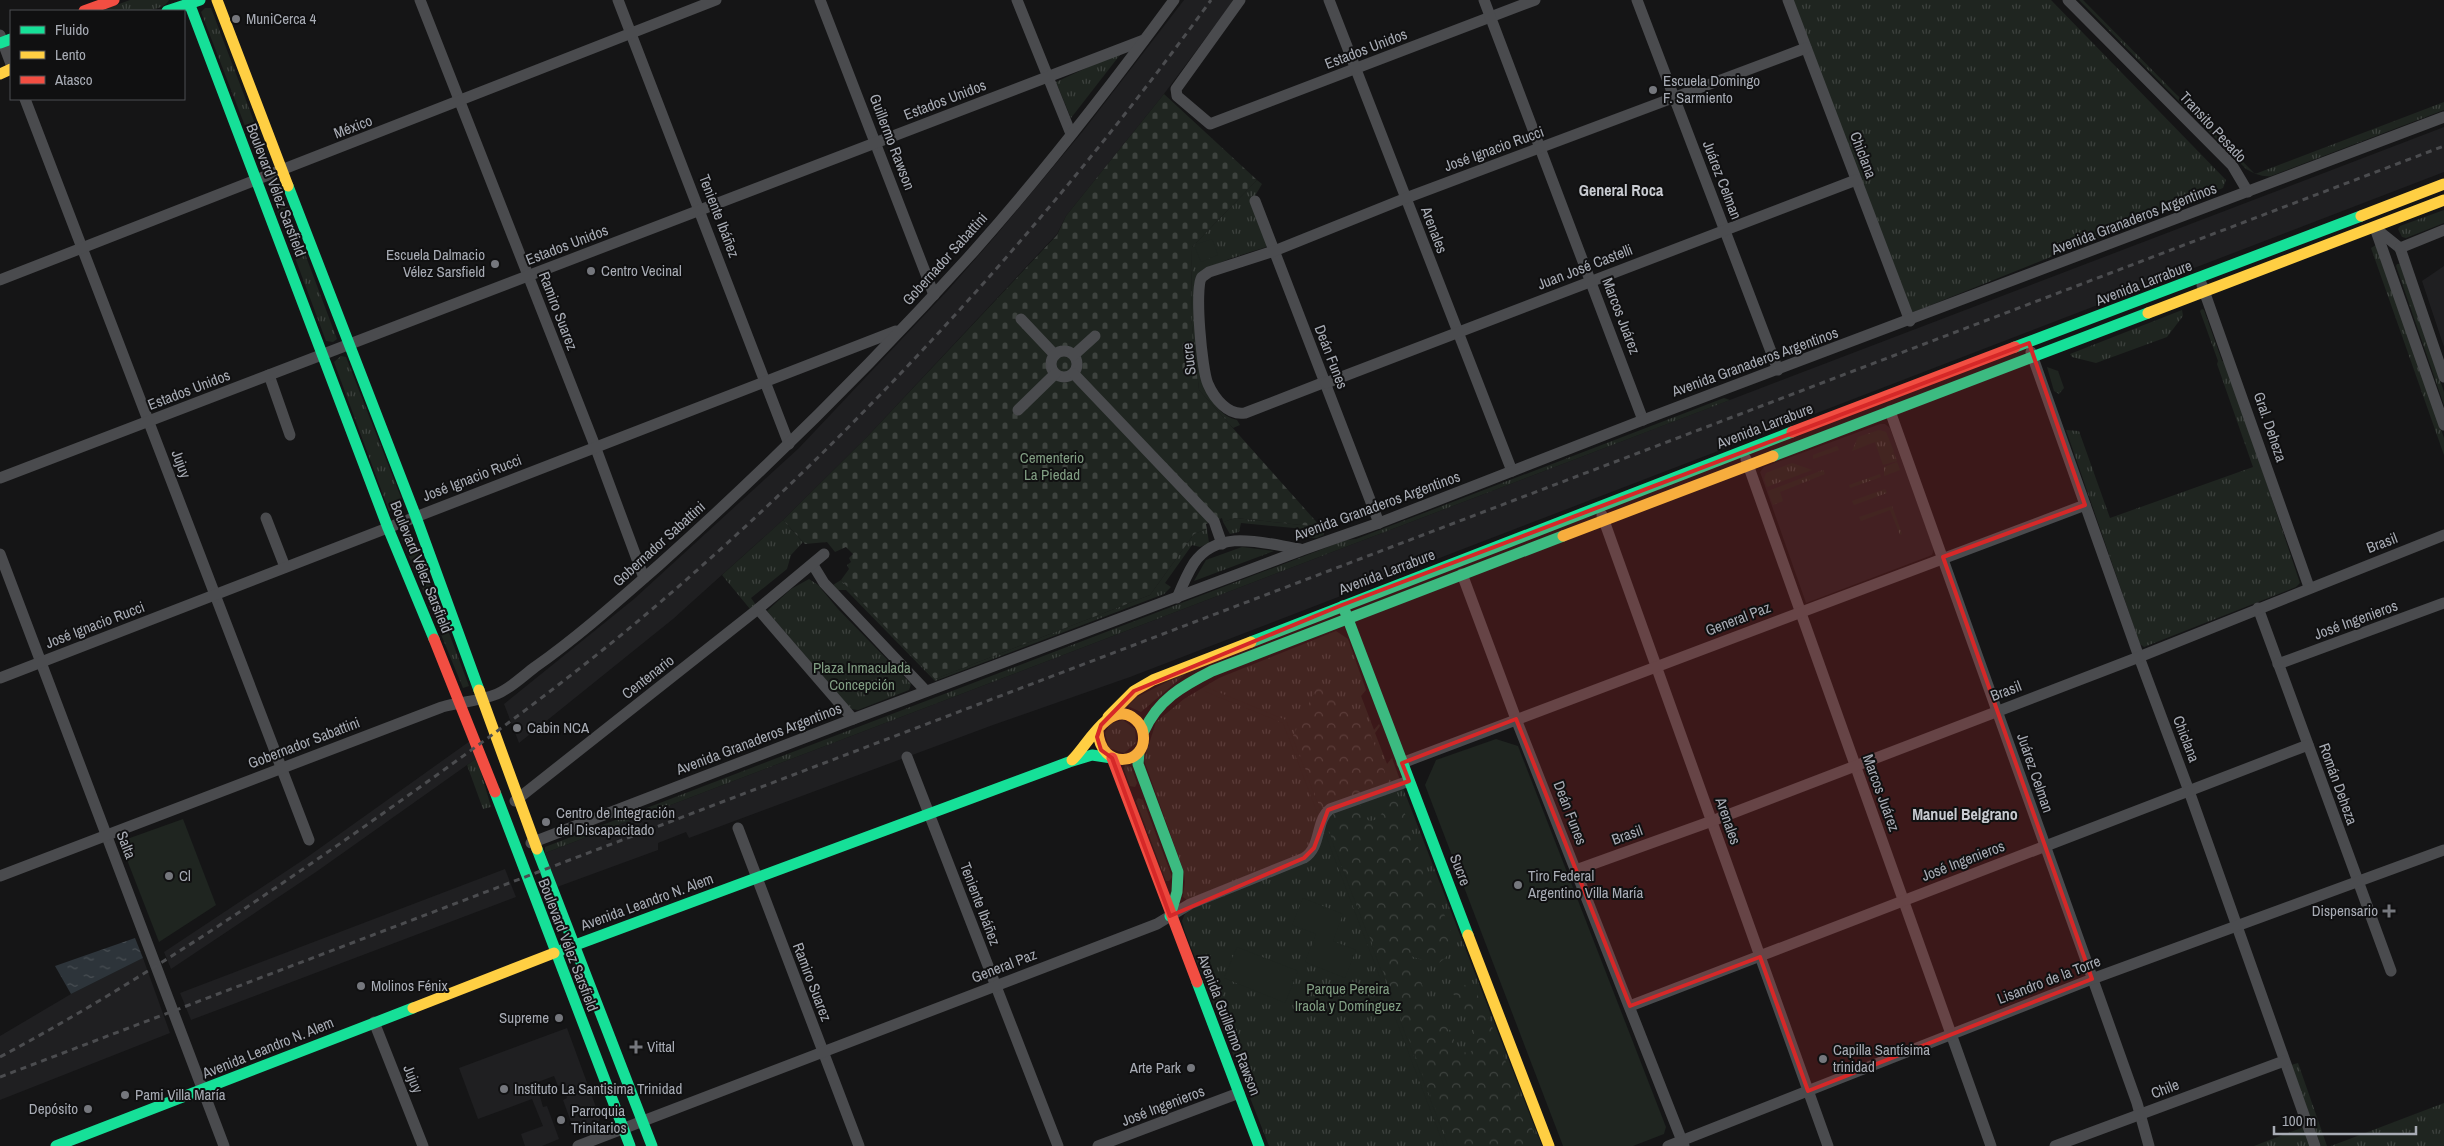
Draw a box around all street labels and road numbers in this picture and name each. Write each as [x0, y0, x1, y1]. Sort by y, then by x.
street label: Estados Unidos [1322, 23, 1410, 74]
street label: Estados Unidos [901, 74, 989, 125]
street label: Transito Pesado [2175, 87, 2252, 167]
street label: Guillermo Rawson [865, 91, 920, 193]
street label: México [331, 110, 375, 143]
street label: Boulevard Vélez Sarsfield [241, 120, 312, 259]
street label: José Ignacio Rucci [1441, 121, 1547, 176]
street label: Chiclana [1845, 128, 1882, 181]
street label: Juárez Celman [1698, 137, 1747, 222]
street label: Teniente Ibáñez [694, 171, 745, 260]
street label: Avenida Granaderos Argentinos [2047, 177, 2220, 260]
street label: Arenales [1416, 202, 1453, 256]
street label: Gobernador Sabattini [897, 208, 992, 310]
street label: Estados Unidos [523, 219, 611, 270]
street label: Juan José Castelli [1534, 239, 1636, 294]
street label: Avenida Larrabure [2092, 254, 2195, 311]
street label: Ramiro Suarez [534, 268, 583, 353]
street label: Marcos Juárez [1597, 274, 1646, 357]
street label: Deán Funes [1310, 322, 1353, 392]
street label: Avenida Granaderos Argentinos [1668, 322, 1841, 402]
street label: Sucre [1176, 342, 1201, 376]
street label: Estados Unidos [145, 364, 233, 415]
street label: Gral. Deheza [2249, 389, 2292, 465]
street label: Avenida Larrabure [1713, 397, 1816, 454]
street label: Jujuy [167, 447, 197, 482]
street label: José Ignacio Rucci [419, 449, 524, 506]
street label: Avenida Granaderos Argentinos [1290, 466, 1463, 546]
street label: Gobernador Sabattini [608, 496, 710, 591]
street label: Boulevard Vélez Sarsfield [385, 498, 458, 636]
street label: Brasil [2363, 527, 2400, 558]
street label: Avenida Larrabure [1335, 543, 1438, 600]
street label: José Ingenieros [2311, 595, 2401, 644]
street label: José Ignacio Rucci [42, 596, 147, 653]
street label: General Paz [1702, 596, 1774, 641]
street label: Centenario [617, 650, 678, 704]
street label: Brasil [1987, 675, 2024, 706]
street label: Avenida Granaderos Argentinos [672, 697, 845, 780]
street label: Gobernador Sabattini [245, 712, 363, 774]
street label: Chiclana [2168, 712, 2205, 765]
street label: Juárez Celman [2012, 730, 2059, 815]
street label: Román Deheza [2314, 740, 2363, 828]
street label: Marcos Juárez [1858, 751, 1905, 834]
street label: Deán Funes [1549, 778, 1592, 848]
street label: Arenales [1710, 794, 1746, 847]
street label: Brasil [1608, 819, 1645, 850]
street label: Salta [112, 828, 141, 862]
street label: José Ingenieros [1918, 835, 2007, 886]
street label: Sucre [1445, 851, 1476, 889]
street label: Teniente Ibáñez [955, 859, 1006, 948]
street label: Avenida Leandro N. Alem [577, 868, 716, 936]
street label: Boulevard Vélez Sarsfield [533, 875, 604, 1014]
street label: Ramiro Suarez [788, 939, 837, 1024]
street label: General Paz [968, 943, 1040, 988]
street label: Avenida Guillermo Rawson [1193, 950, 1266, 1098]
street label: Lisandro de la Torre [1994, 950, 2104, 1009]
street label: Avenida Leandro N. Alem [198, 1012, 337, 1084]
street label: Jujuy [398, 1062, 429, 1097]
street label: Chile [2148, 1074, 2182, 1103]
street label: José Ingenieros [1118, 1080, 1207, 1131]

